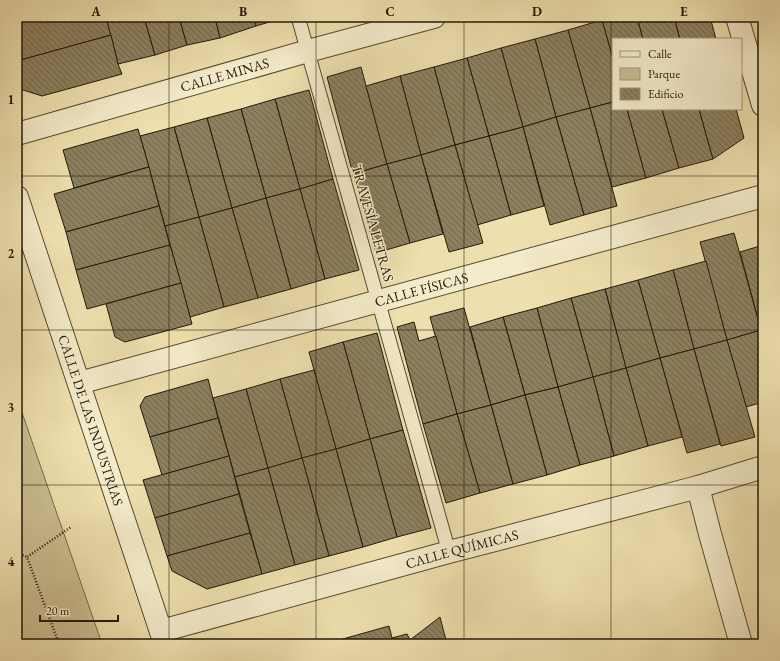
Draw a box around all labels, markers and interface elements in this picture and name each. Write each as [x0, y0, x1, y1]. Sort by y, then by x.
text: A [90, 3, 101, 20]
text: B [239, 3, 247, 20]
text: C [385, 3, 395, 20]
text: D [532, 3, 542, 20]
text: E [680, 3, 688, 20]
legend [612, 38, 742, 110]
text: Calle [648, 46, 672, 62]
street label: CALLE MINAS [178, 54, 271, 96]
text: Parque [648, 66, 680, 82]
text: Edificio [648, 86, 684, 102]
text: 1 [8, 91, 15, 108]
street label: TRAVESÍA LETRAS [348, 162, 398, 284]
text: 2 [8, 245, 15, 262]
street label: CALLE FÍSICAS [373, 268, 470, 311]
street label: CALLE DE LAS INDUSTRIAS [54, 332, 128, 508]
text: 3 [8, 399, 15, 416]
street label: CALLE QUÍMICAS [404, 525, 520, 573]
text: 4 [8, 553, 15, 570]
scale bar [40, 597, 118, 623]
text: 20 m [46, 603, 70, 619]

